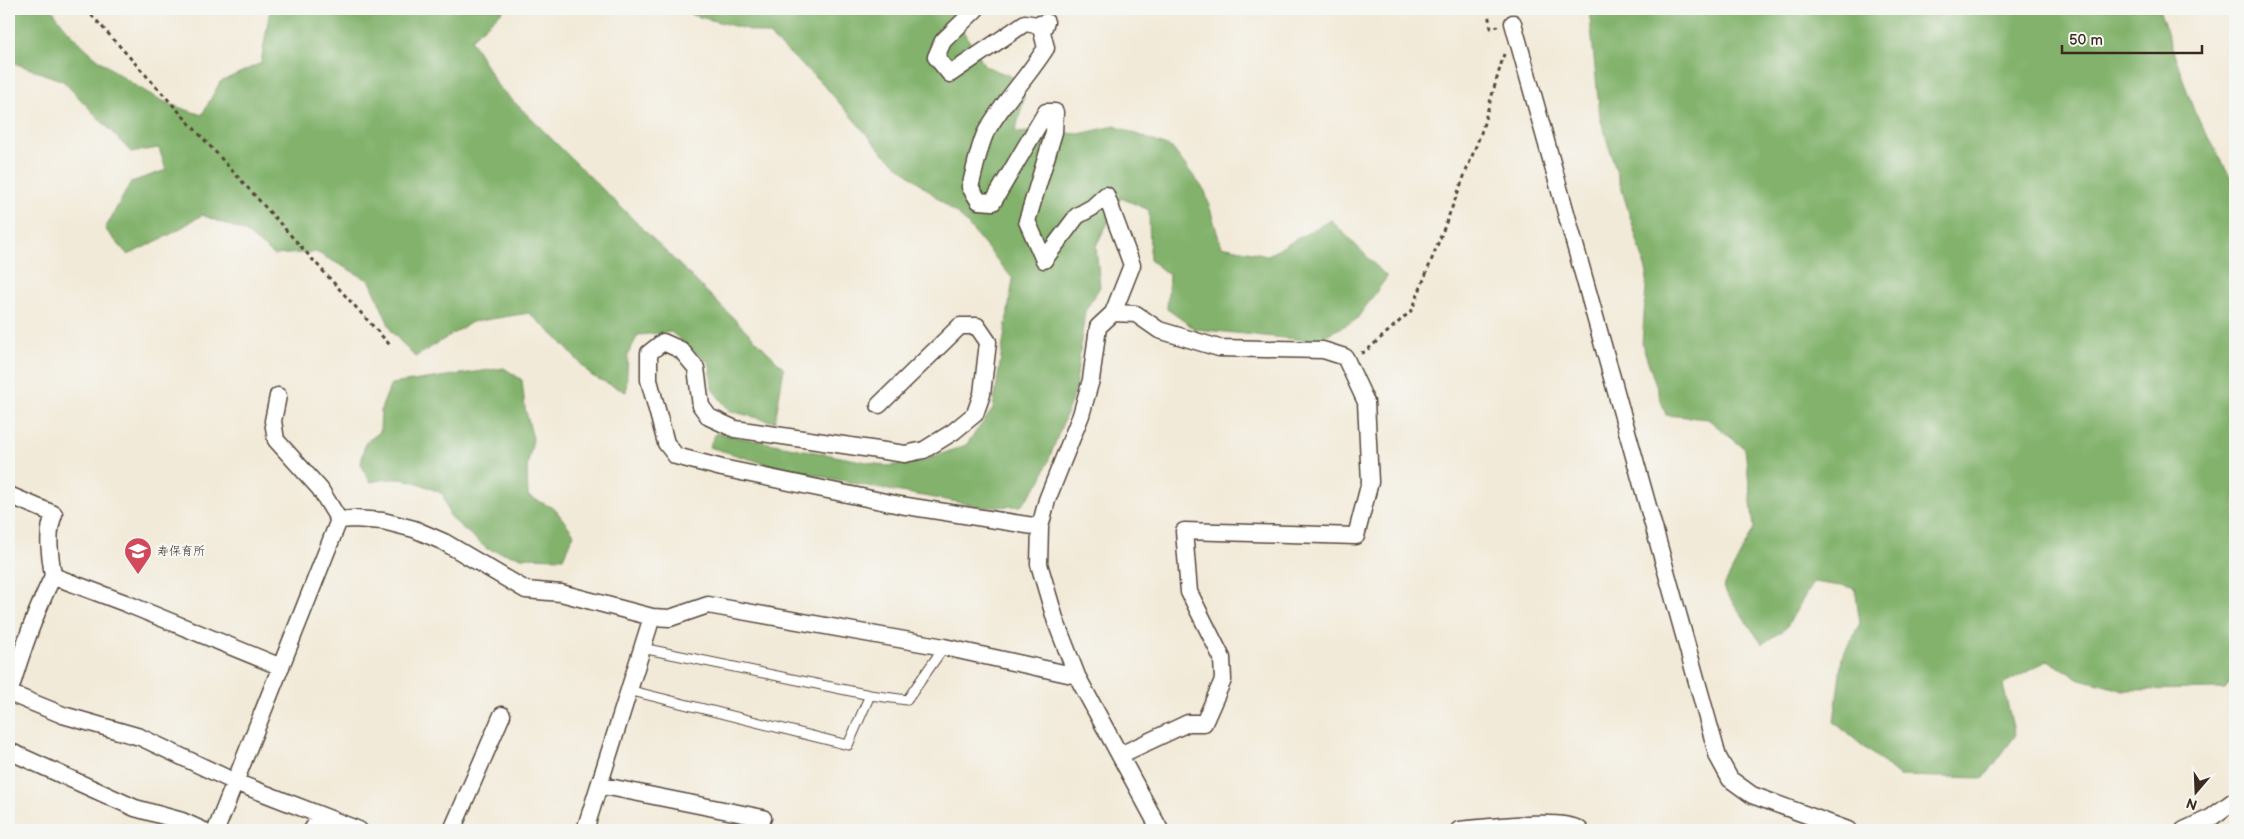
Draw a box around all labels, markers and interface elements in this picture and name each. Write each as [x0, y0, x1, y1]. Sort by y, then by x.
scale bar [2062, 22, 2202, 54]
text: 50 m [2069, 31, 2103, 50]
school or university icon: 寿保育所 [123, 536, 153, 575]
place label: 寿保育所 [157, 544, 205, 559]
north arrow [2172, 766, 2222, 816]
text: N [2184, 794, 2200, 814]

